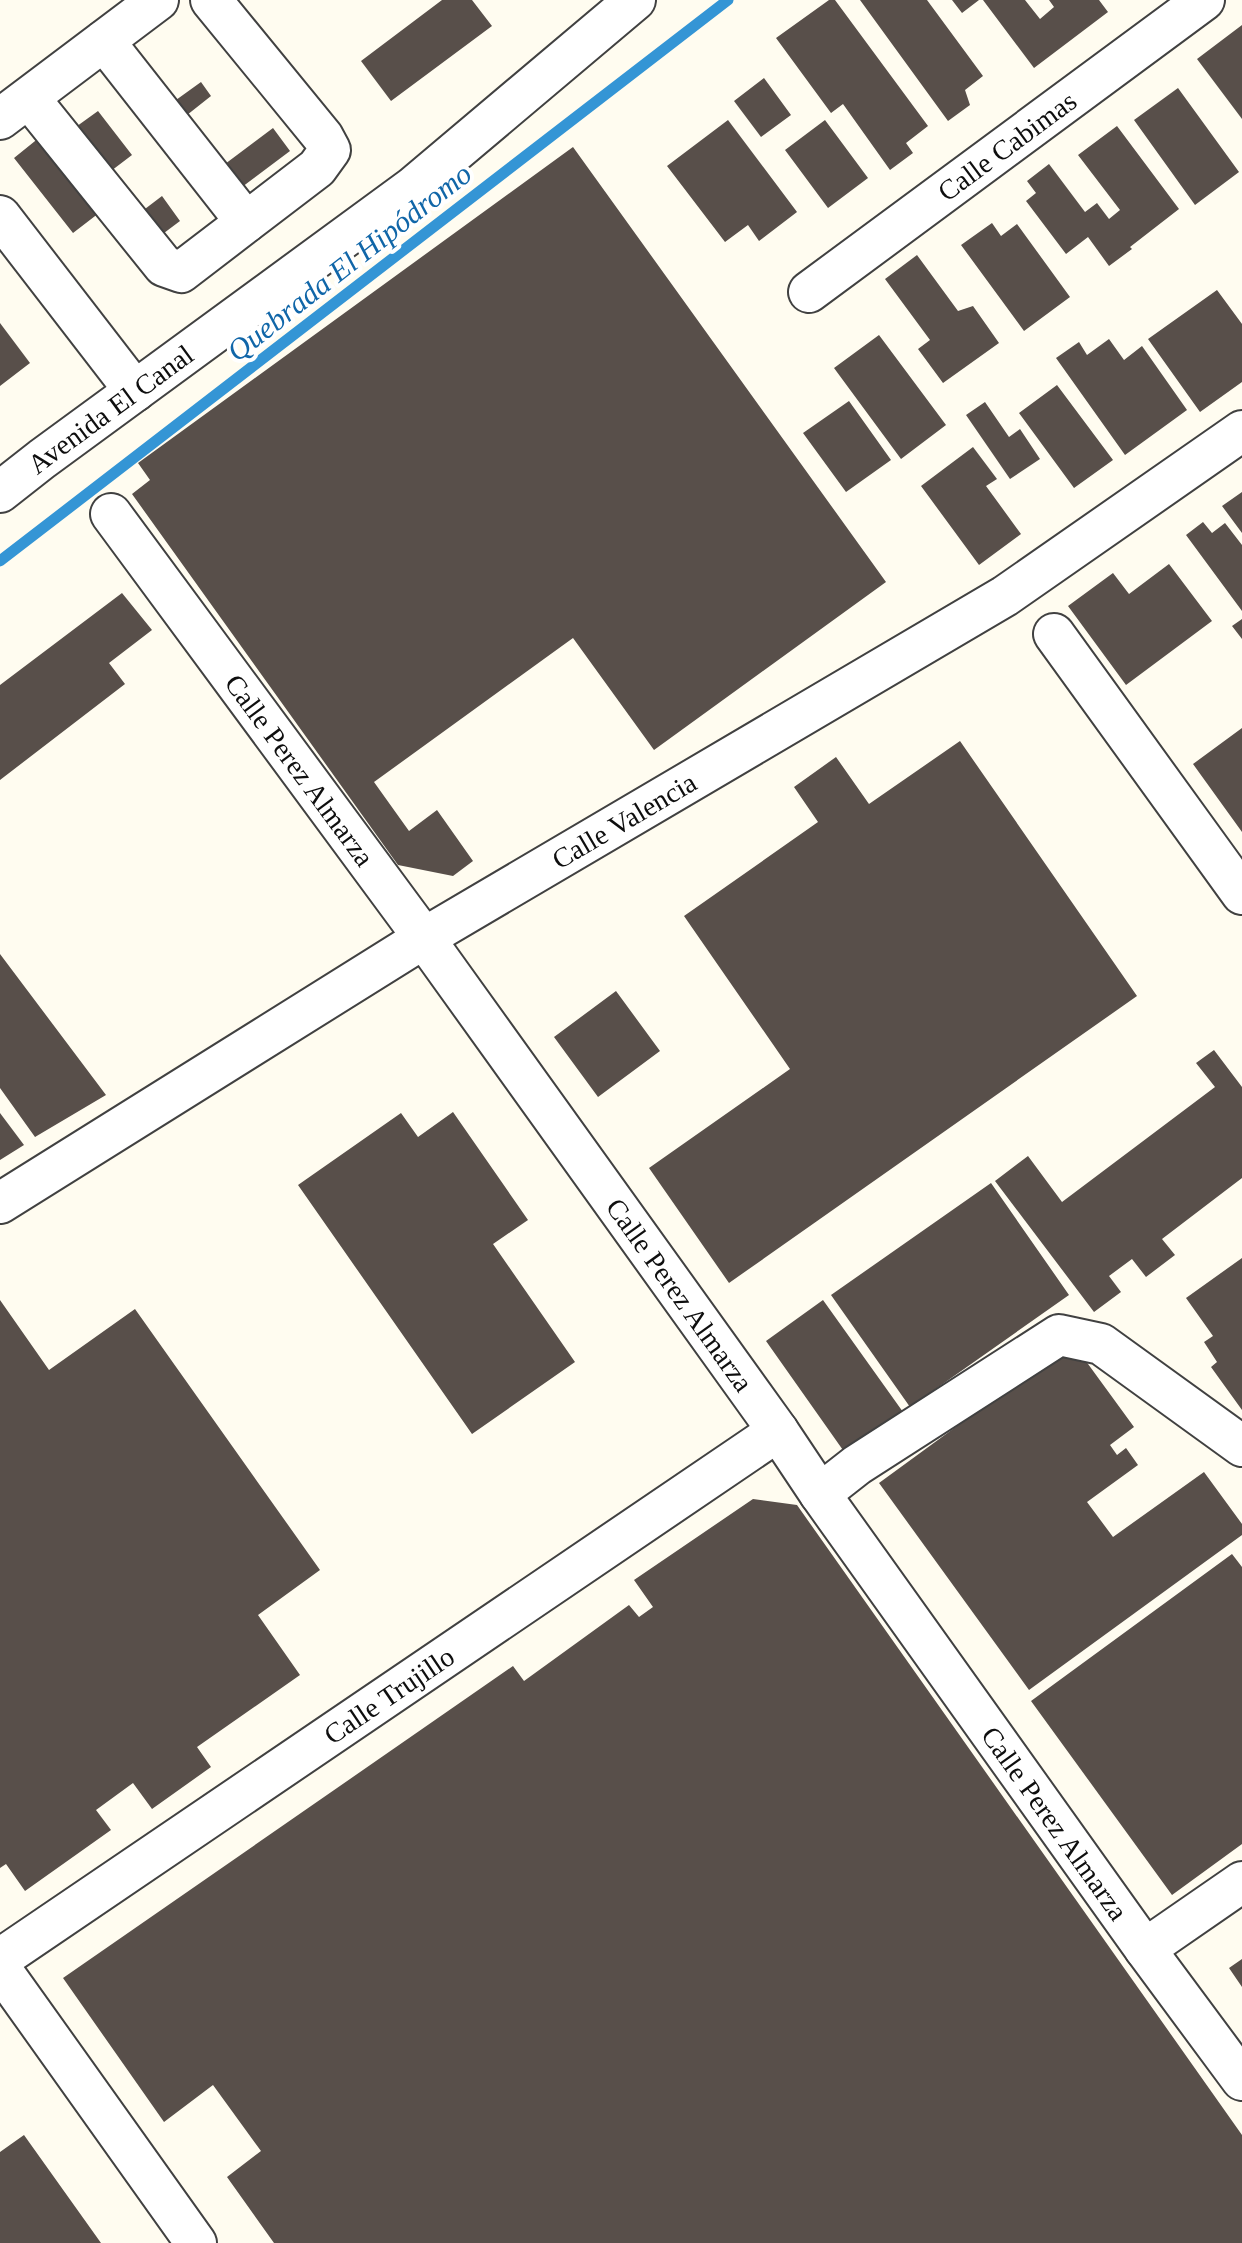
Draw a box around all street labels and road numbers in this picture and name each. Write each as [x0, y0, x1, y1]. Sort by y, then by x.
street label: Calle Cabimas [932, 85, 1082, 207]
street label: Avenida El Canal [21, 338, 199, 480]
street label: Calle Perez Almarza [219, 668, 381, 872]
street label: Calle Valencia [546, 766, 702, 875]
street label: Calle Perez Almarza [600, 1192, 760, 1398]
street label: Calle Trujillo [318, 1640, 460, 1750]
street label: Calle Perez Almarza [975, 1720, 1135, 1926]

